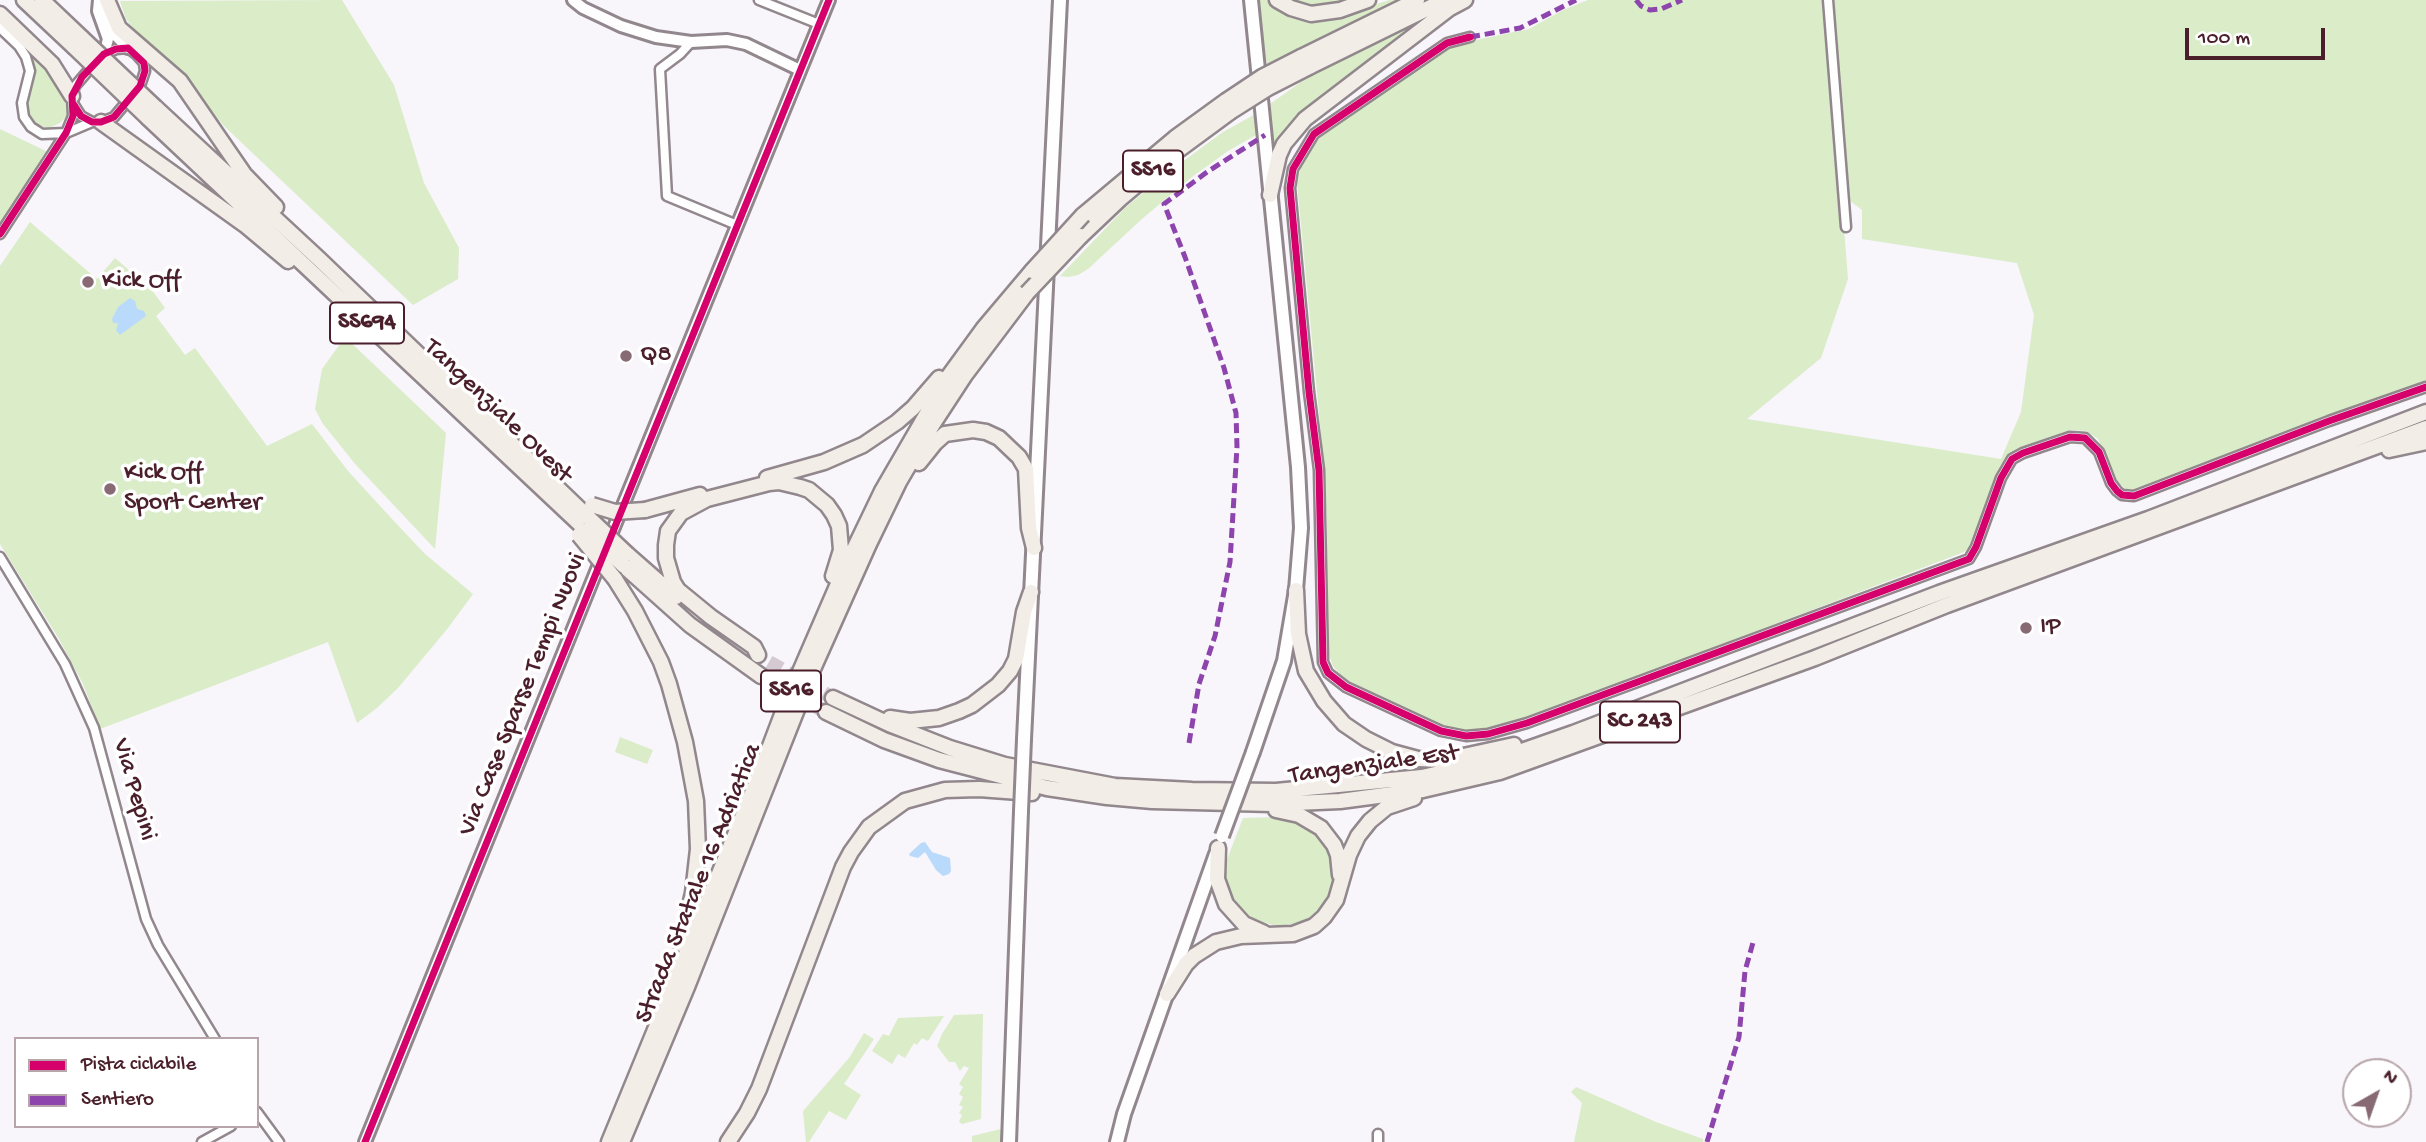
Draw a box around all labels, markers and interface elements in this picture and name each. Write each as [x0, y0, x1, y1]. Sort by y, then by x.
scale bar [2188, 14, 2328, 58]
text: 100 m [2198, 27, 2250, 52]
road number: SS16 [1123, 150, 1183, 191]
place label: Kick Off [102, 266, 180, 298]
marker: Kick Off [80, 274, 96, 290]
road number: SS694 [330, 302, 404, 344]
street label: Tangenziale Ovest [416, 333, 578, 491]
place label: Q8 [640, 340, 672, 372]
marker: Q8 [618, 348, 634, 364]
place label: Kick Off Sport Center [124, 458, 261, 520]
marker: Kick Off Sport Center [102, 481, 118, 497]
street label: Via Case Sparse Tempi Nuovi [453, 549, 595, 841]
place label: IP [2040, 612, 2061, 644]
marker: IP [2018, 620, 2034, 636]
road number: SS16 [761, 670, 821, 712]
road number: SC 243 [1600, 702, 1680, 742]
street label: Via Pepini [104, 735, 162, 845]
street label: Tangenziale Est [1287, 739, 1461, 793]
street label: Strada Statale 16 Adriatica [630, 740, 770, 1028]
legend [14, 1037, 259, 1128]
text: Pista ciclabile [81, 1053, 196, 1078]
north arrow [2342, 1058, 2412, 1128]
text: N [2377, 1065, 2402, 1091]
text: Sentiero [81, 1088, 154, 1113]

